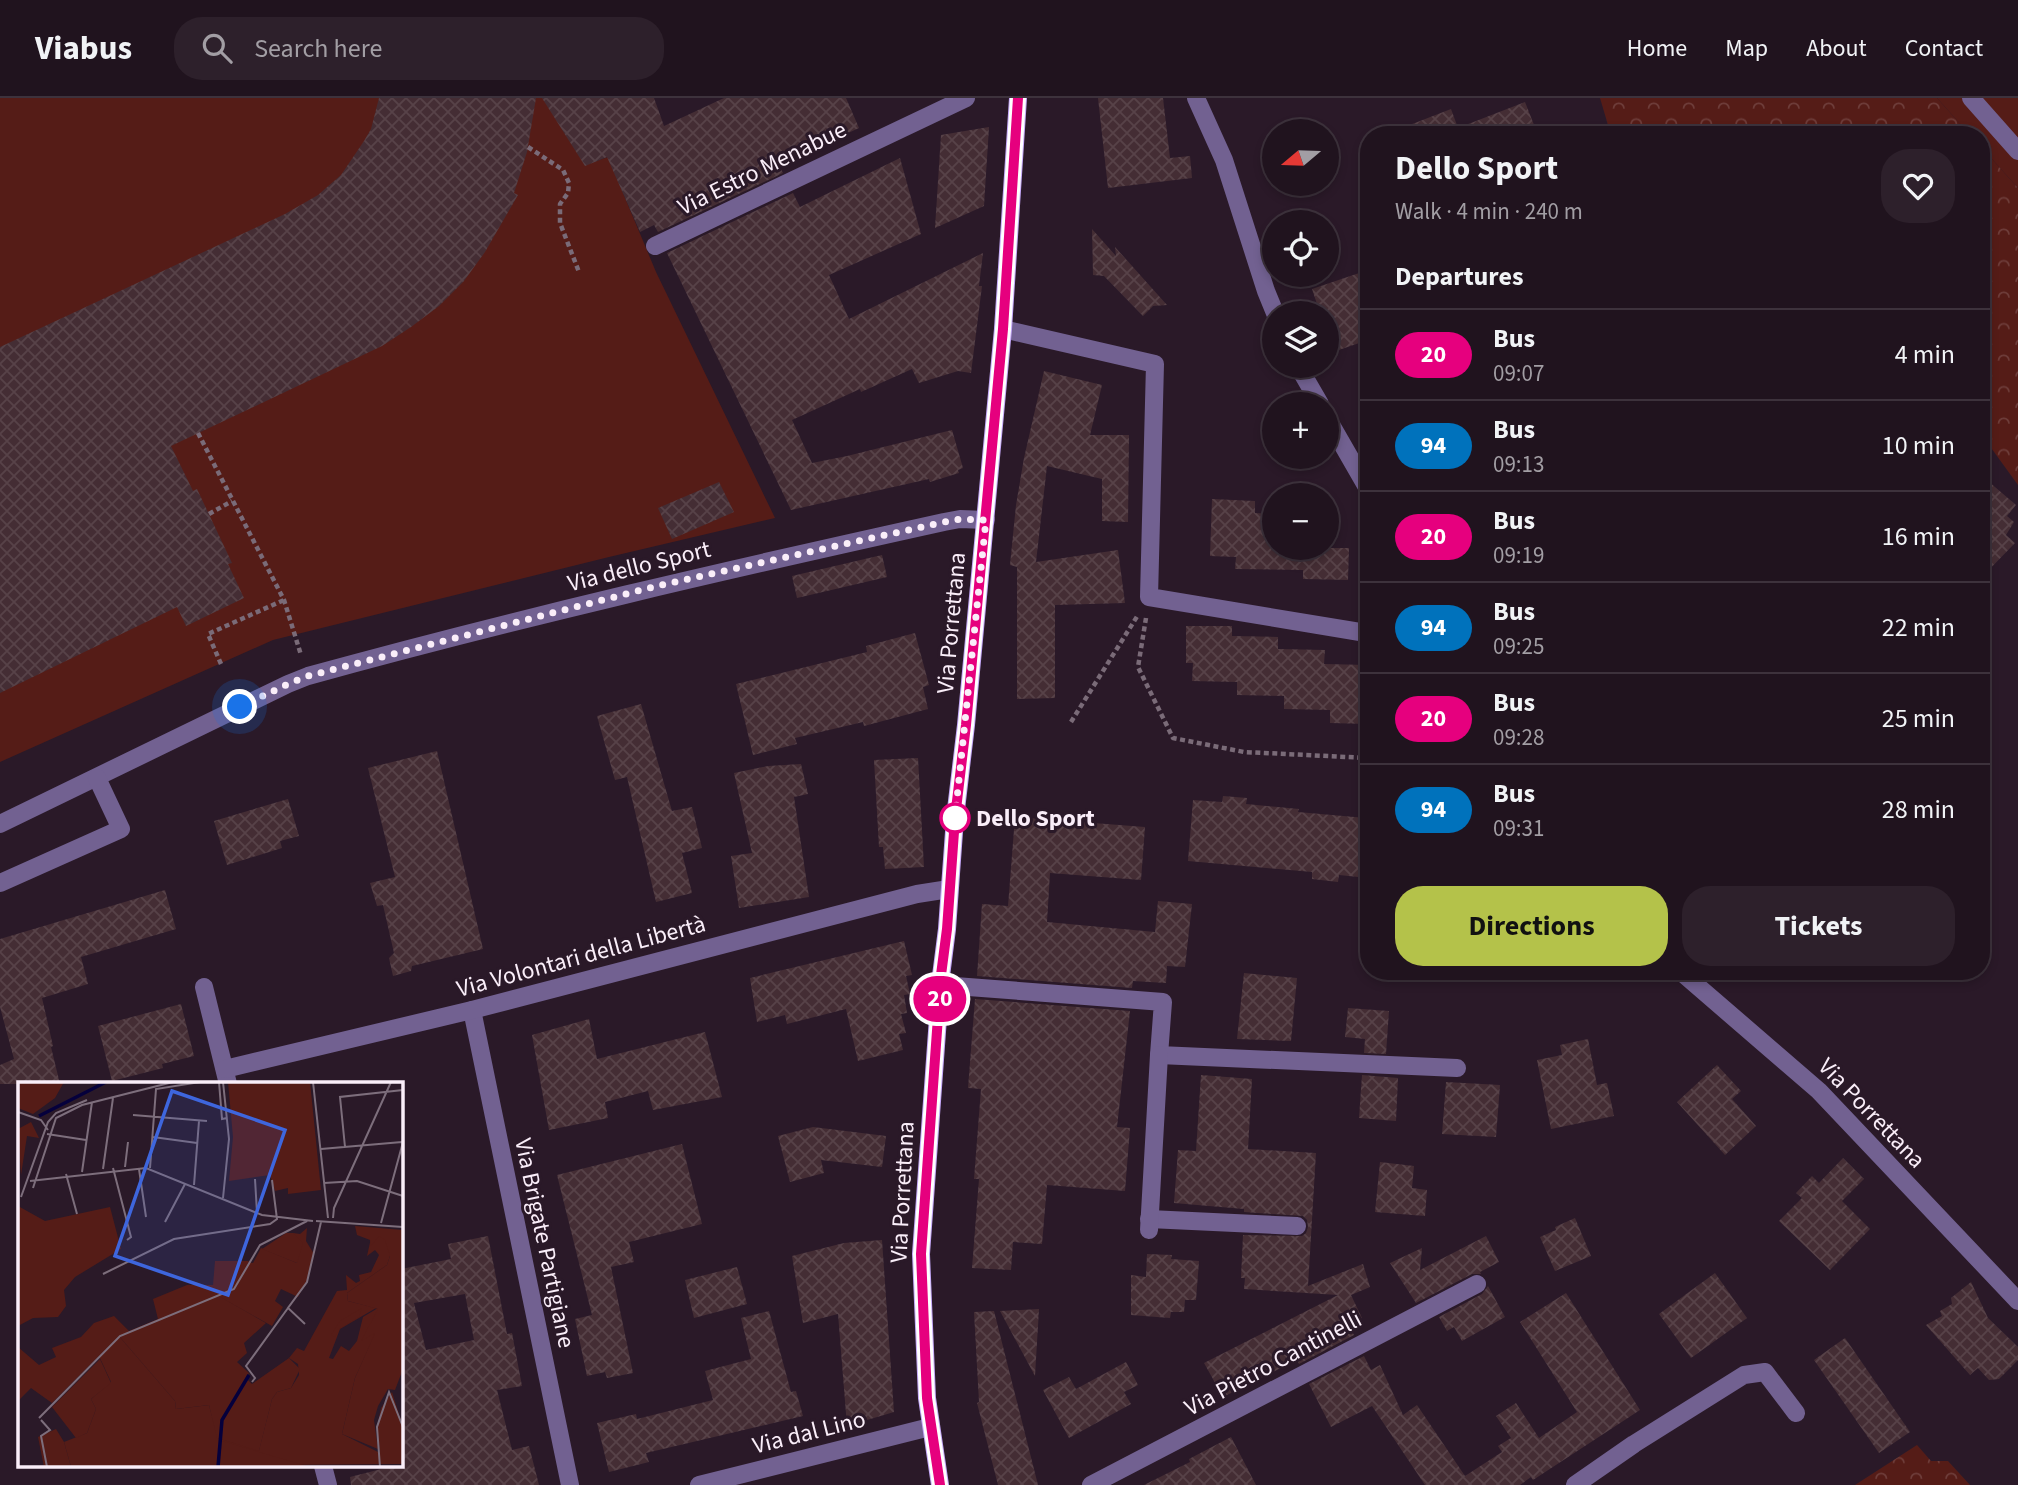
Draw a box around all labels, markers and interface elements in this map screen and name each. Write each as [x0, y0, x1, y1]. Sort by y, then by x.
search box [174, 17, 664, 80]
text: Viabus [35, 25, 132, 72]
icon: search [198, 29, 236, 67]
text: Search here [254, 30, 382, 67]
text: Home [1627, 31, 1687, 66]
text: Map [1725, 31, 1768, 66]
text: About [1806, 31, 1867, 66]
text: Contact [1905, 31, 1983, 66]
street label: Via Estro Menabue [672, 112, 853, 225]
north arrow [1262, 119, 1339, 196]
map controls [1262, 119, 1339, 560]
text: Dello Sport [1395, 145, 1558, 192]
button: heart [1881, 149, 1955, 223]
text: Walk · 4 min · 240 m [1395, 195, 1583, 228]
button: locate [1262, 210, 1339, 287]
text: Departures [1395, 258, 1523, 295]
button: layers [1262, 301, 1339, 378]
text: Bus [1493, 320, 1535, 357]
text: 4 min [1895, 336, 1955, 373]
text: 20 [1421, 337, 1446, 372]
text: 09:07 [1493, 357, 1544, 390]
button: + [1262, 392, 1339, 469]
text: Bus [1493, 411, 1535, 448]
text: 10 min [1882, 427, 1955, 464]
text: 94 [1421, 428, 1446, 463]
text: 09:13 [1493, 448, 1544, 481]
button: − [1262, 483, 1339, 560]
text: Bus [1493, 502, 1535, 539]
text: 16 min [1882, 518, 1955, 555]
text: 20 [1421, 519, 1446, 554]
street label: Via dello Sport [564, 532, 714, 601]
text: 09:19 [1493, 539, 1544, 572]
street label: Via Porrettana [928, 551, 975, 695]
text: Bus [1493, 593, 1535, 630]
text: 22 min [1882, 609, 1955, 646]
text: 94 [1421, 610, 1446, 645]
text: 09:25 [1493, 630, 1544, 663]
text: Bus [1493, 684, 1535, 721]
your location [222, 689, 257, 724]
text: 25 min [1882, 700, 1955, 737]
text: 20 [1421, 701, 1446, 736]
text: 09:28 [1493, 721, 1544, 754]
text: Bus [1493, 775, 1535, 812]
text: 28 min [1882, 791, 1955, 828]
text: 94 [1421, 792, 1446, 827]
place label: Dello Sport [976, 801, 1095, 836]
marker: Dello Sport [940, 803, 970, 833]
text: 09:31 [1493, 812, 1544, 845]
button: Directions [1395, 886, 1668, 966]
button: Tickets [1682, 886, 1955, 966]
street label: Via Volontari della Libertà [453, 906, 709, 1007]
line badge: 20 [908, 976, 972, 1022]
text: 20 [927, 981, 953, 1016]
street label: Via Porrettana [1810, 1050, 1933, 1177]
inset map [18, 1082, 402, 1468]
street label: Via Porrettana [881, 1120, 924, 1264]
street label: Via Brigate Partigiane [505, 1135, 584, 1351]
street label: Via Pietro Cantinelli [1178, 1302, 1368, 1425]
street label: Via dal Lino [749, 1402, 869, 1463]

